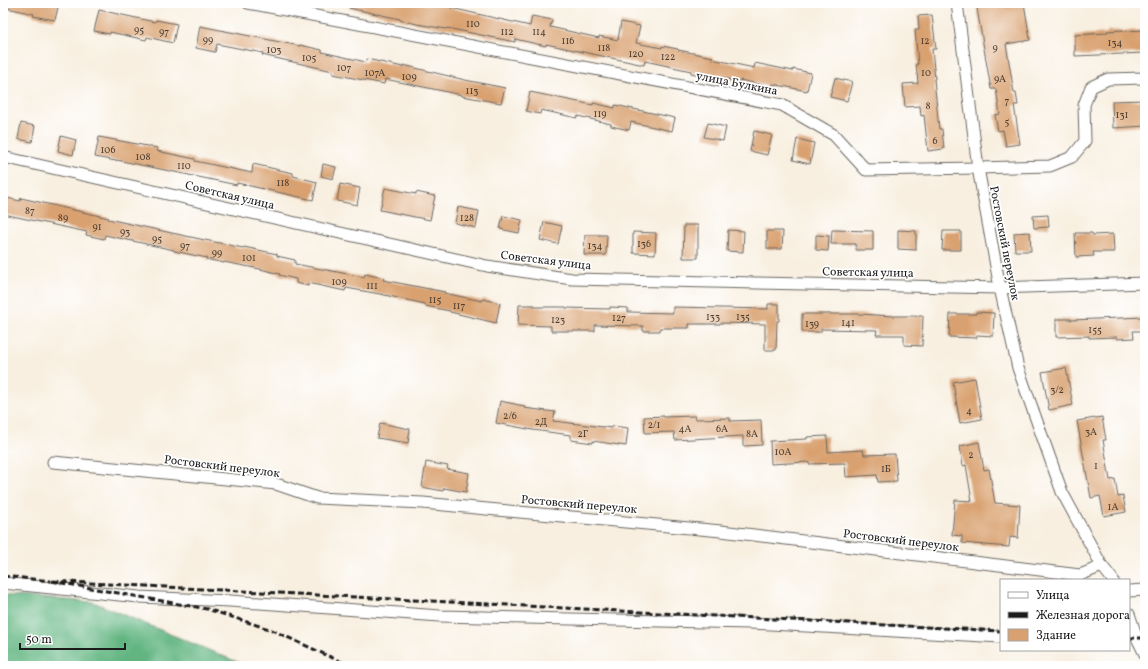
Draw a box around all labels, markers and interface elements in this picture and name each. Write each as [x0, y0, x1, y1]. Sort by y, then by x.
house number: 110 [466, 17, 480, 31]
house number: 95 [134, 23, 144, 37]
house number: 97 [159, 25, 169, 39]
house number: 112 [500, 25, 514, 39]
house number: 114 [532, 25, 546, 39]
house number: 99 [203, 33, 213, 47]
house number: 116 [562, 34, 574, 48]
house number: 12 [920, 34, 930, 48]
house number: 134 [1108, 36, 1123, 50]
house number: 118 [598, 41, 610, 55]
house number: 9 [992, 41, 998, 55]
house number: 103 [267, 43, 281, 57]
house number: 120 [628, 47, 644, 61]
house number: 122 [661, 50, 675, 64]
house number: 105 [302, 51, 316, 65]
house number: 107 [337, 61, 352, 75]
house number: 107А [365, 66, 385, 80]
house number: 10 [921, 66, 931, 80]
street label: улица Булкина [695, 68, 779, 100]
house number: 109 [401, 70, 417, 84]
house number: 9А [994, 72, 1006, 86]
house number: 113 [466, 84, 478, 98]
house number: 7 [1005, 94, 1010, 108]
house number: 8 [925, 99, 931, 113]
house number: 119 [594, 107, 606, 121]
house number: 131 [1116, 108, 1129, 122]
house number: 5 [1005, 115, 1010, 129]
house number: 6 [932, 134, 938, 148]
house number: 106 [100, 143, 116, 157]
house number: 108 [136, 150, 150, 164]
house number: 110 [177, 159, 191, 173]
house number: 118 [277, 176, 289, 190]
street label: Советская улица [183, 178, 276, 214]
street label: Ростовский переулок [985, 185, 1023, 302]
house number: 87 [25, 204, 35, 218]
house number: 89 [58, 211, 68, 225]
house number: 128 [460, 211, 474, 225]
house number: 91 [92, 220, 102, 234]
house number: 93 [120, 225, 130, 239]
house number: 95 [152, 232, 162, 246]
house number: 136 [637, 237, 651, 251]
house number: 97 [180, 239, 190, 253]
house number: 134 [588, 239, 603, 253]
house number: 99 [212, 246, 222, 260]
street label: Советская улица [500, 247, 592, 275]
house number: 101 [242, 251, 256, 265]
street label: Советская улица [822, 264, 914, 282]
house number: 109 [331, 275, 347, 289]
house number: 111 [366, 279, 378, 293]
house number: 115 [429, 293, 441, 307]
house number: 117 [453, 299, 465, 313]
house number: 133 [706, 310, 720, 324]
house number: 135 [736, 310, 750, 324]
house number: 127 [612, 311, 626, 325]
house number: 123 [551, 313, 565, 327]
house number: 141 [841, 316, 855, 330]
house number: 139 [805, 317, 819, 331]
house number: 155 [1088, 323, 1102, 337]
house number: 3/2 [1050, 383, 1064, 397]
house number: 4 [966, 404, 972, 418]
house number: 2/6 [503, 409, 517, 423]
house number: 2Д [535, 415, 547, 429]
house number: 2/1 [648, 418, 660, 432]
house number: 4А [678, 422, 692, 436]
house number: 6А [716, 422, 728, 436]
house number: 3А [1085, 425, 1097, 439]
house number: 2Г [578, 427, 589, 441]
house number: 8А [746, 427, 758, 441]
house number: 10А [775, 445, 791, 459]
house number: 2 [968, 448, 974, 462]
street label: Ростовский переулок [163, 452, 281, 482]
house number: 1 [1094, 459, 1098, 473]
house number: 1Б [881, 462, 891, 476]
street label: Ростовский переулок [520, 492, 638, 518]
house number: 1А [1108, 500, 1118, 514]
street label: Ростовский переулок [842, 526, 960, 556]
legend [1000, 579, 1130, 651]
text: Улица [1036, 588, 1069, 604]
text: Железная дорога [1036, 608, 1130, 624]
scale bar [20, 625, 125, 651]
text: Здание [1036, 628, 1076, 644]
text: 50 m [26, 632, 52, 648]

